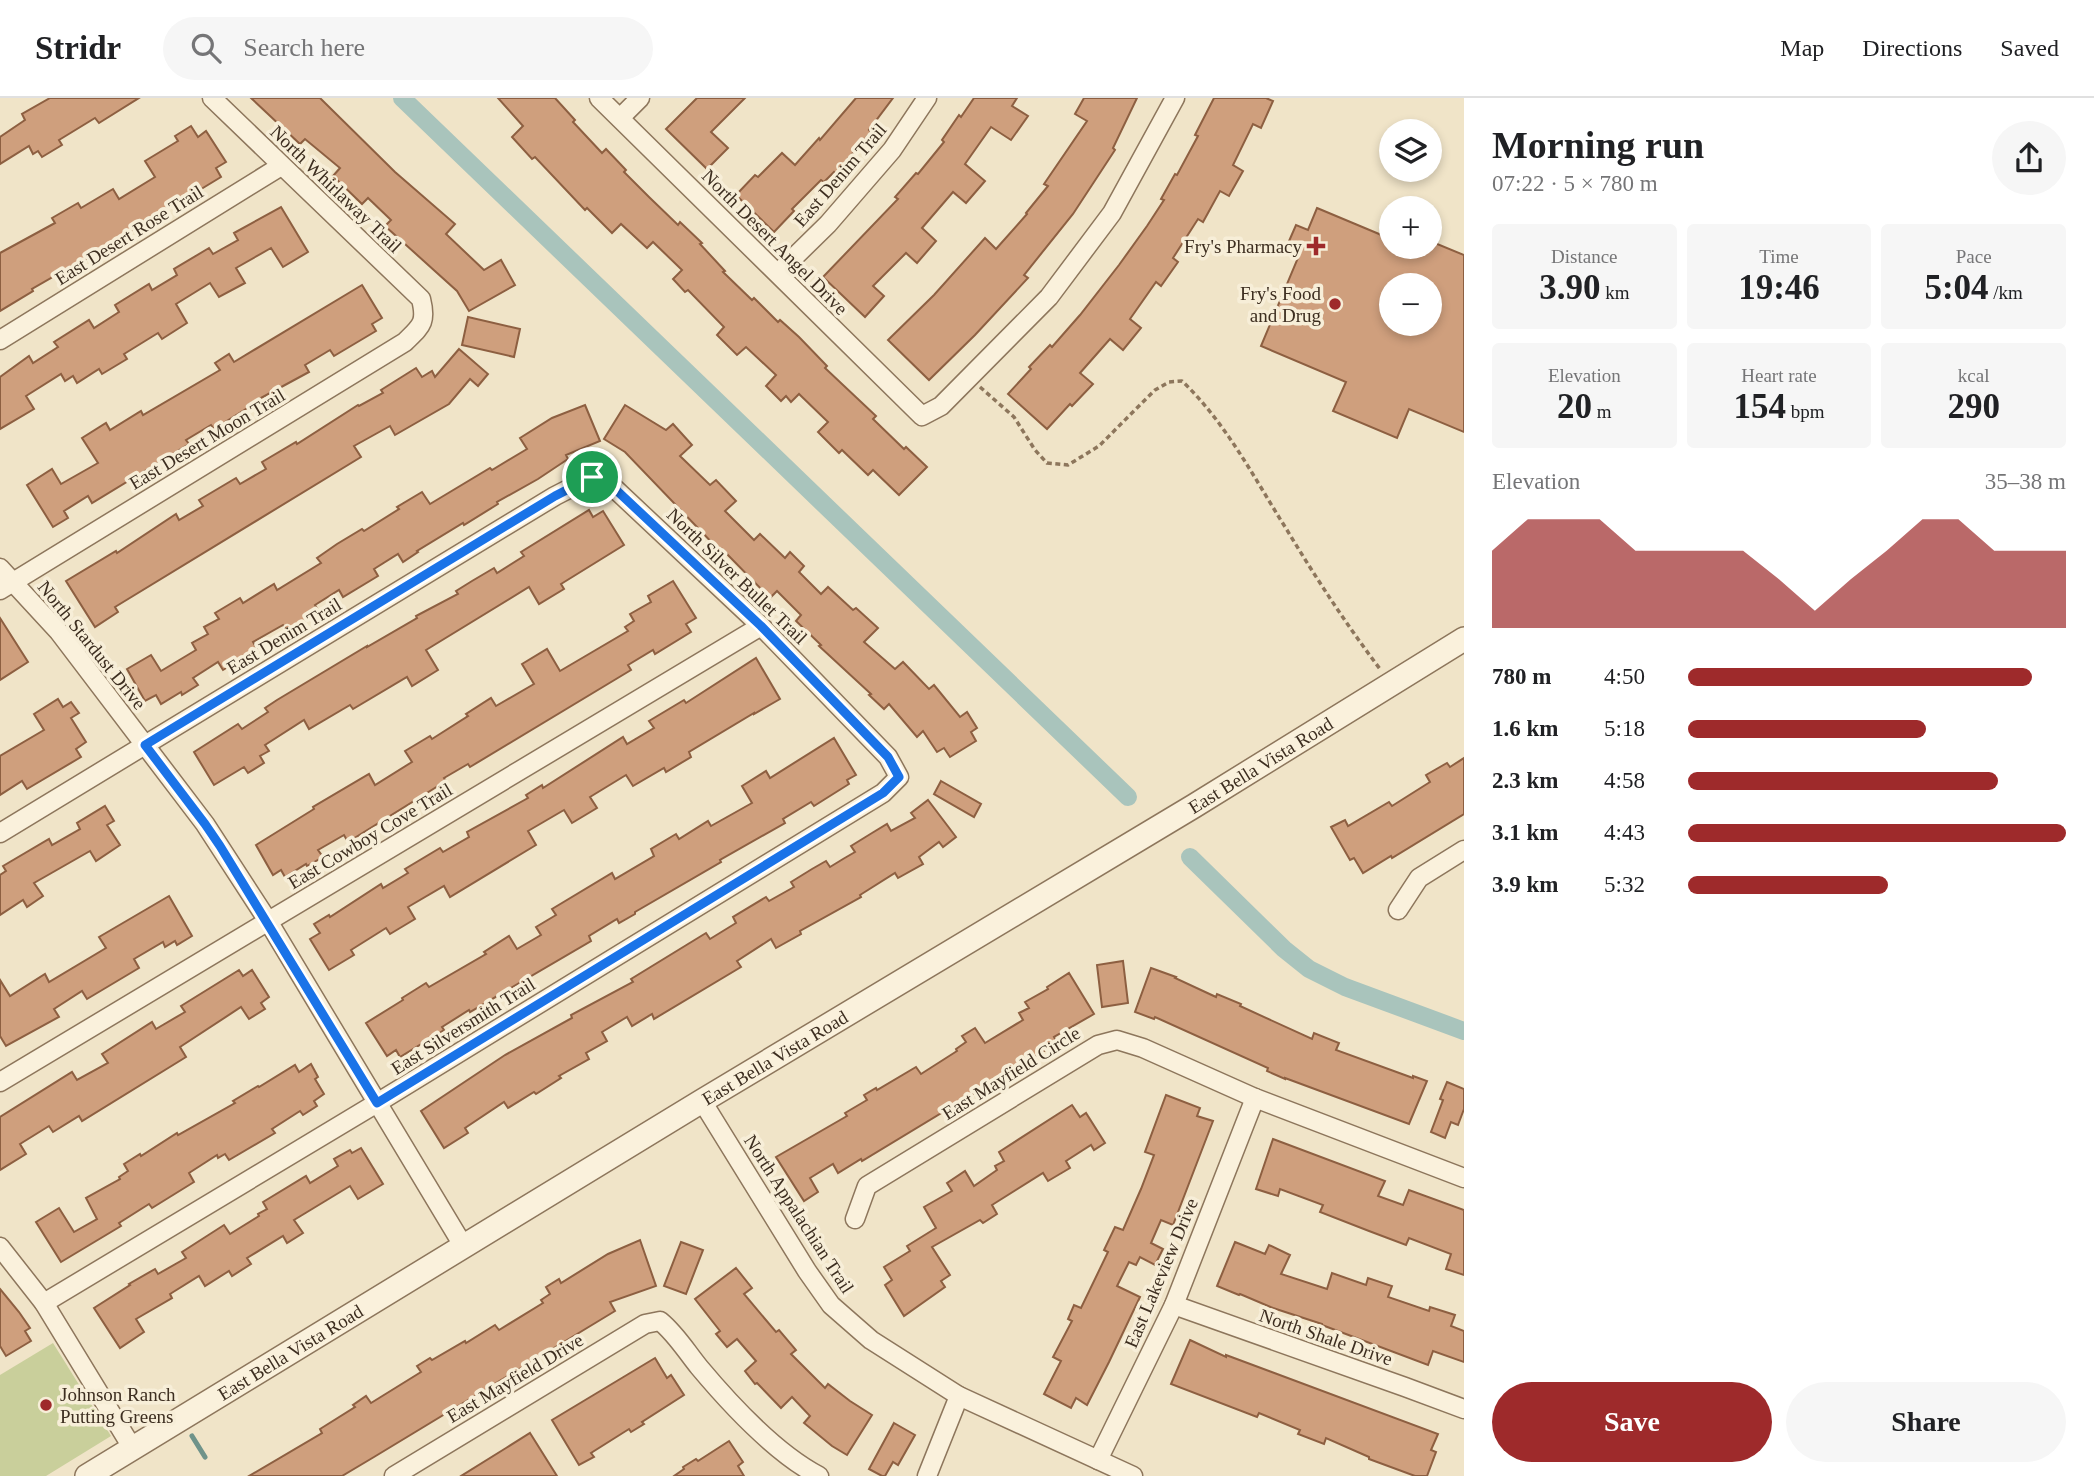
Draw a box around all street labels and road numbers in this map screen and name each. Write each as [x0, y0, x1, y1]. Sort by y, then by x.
street label: East Denim Trail [789, 119, 891, 231]
street label: North Whirlaway Trail [266, 121, 406, 257]
street label: North Desert Angel Drive [698, 165, 852, 319]
street label: East Desert Rose Trail [51, 181, 207, 289]
street label: East Desert Moon Trail [125, 384, 289, 494]
street label: North Silver Bullet Trail [663, 504, 811, 648]
street label: North Stardust Drive [34, 576, 150, 714]
street label: East Denim Trail [223, 594, 345, 678]
street label: East Bella Vista Road [1184, 712, 1337, 818]
street label: East Cowboy Cove Trail [284, 779, 456, 893]
street label: East Silversmith Trail [387, 973, 539, 1079]
street label: East Bella Vista Road [698, 1006, 852, 1109]
street label: East Mayfield Circle [938, 1022, 1084, 1124]
street label: North Appalachian Trail [740, 1131, 858, 1297]
street label: East Lakeview Drive [1120, 1195, 1202, 1351]
street label: East Bella Vista Road [214, 1300, 367, 1404]
street label: North Shale Drive [1257, 1304, 1395, 1370]
street label: East Mayfield Drive [443, 1329, 587, 1427]

